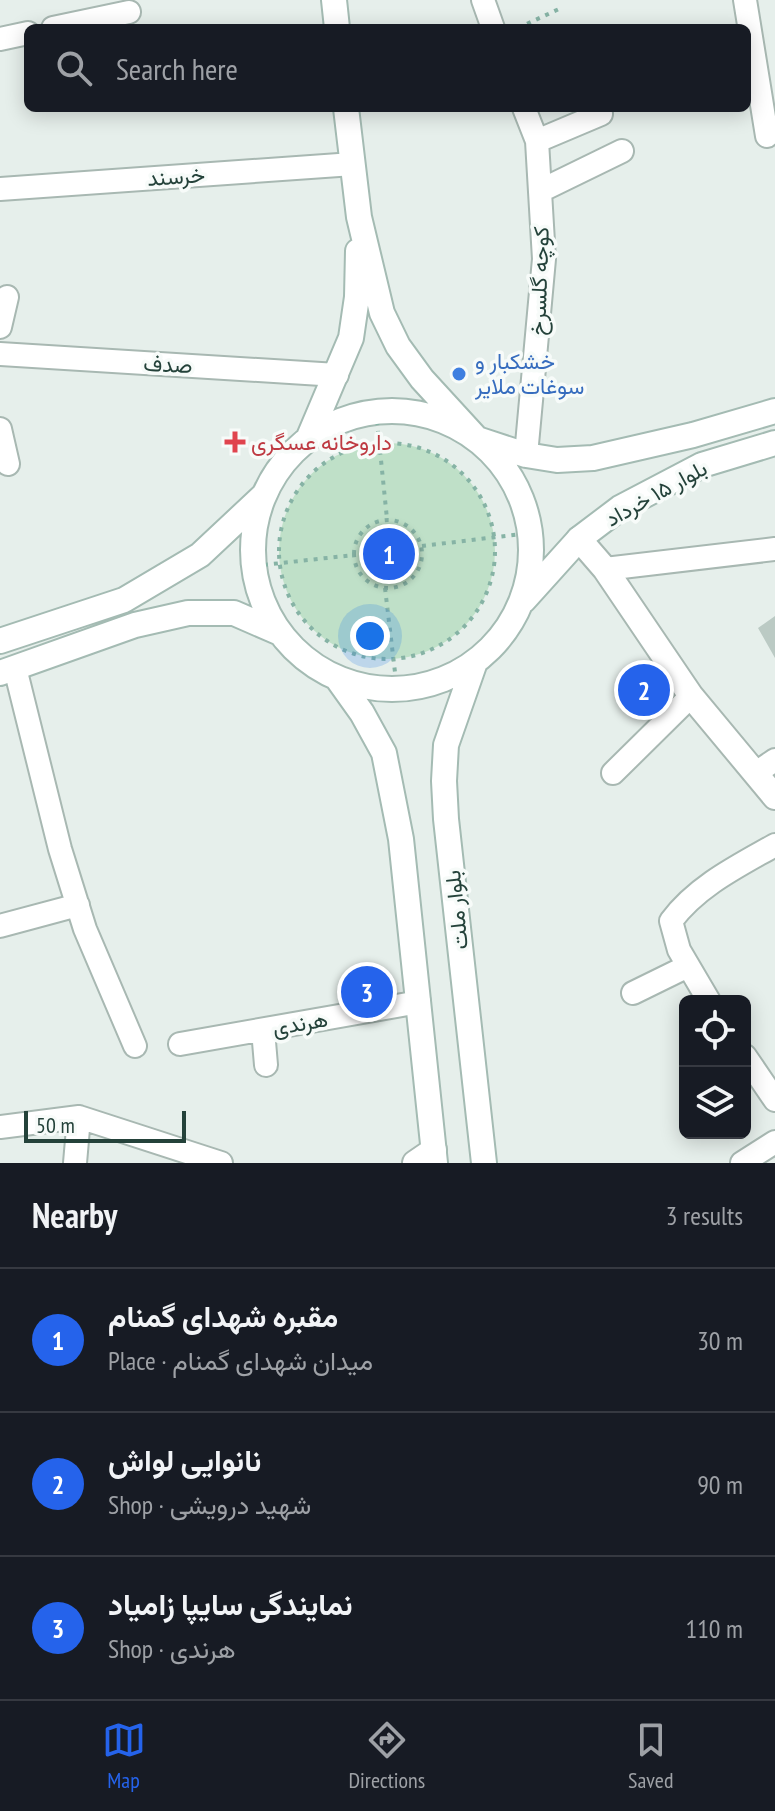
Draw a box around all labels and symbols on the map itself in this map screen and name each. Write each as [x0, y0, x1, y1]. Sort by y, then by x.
street label: خرسند [146, 160, 206, 192]
street label: کوچه گلسرخ [523, 226, 556, 336]
place label: خشکبار و سوغات ملایر [474, 347, 584, 400]
street label: صدف [143, 349, 193, 379]
marker: خشکبار و سوغات ملایر [450, 365, 468, 383]
place label: داروخانه عسگری [251, 428, 392, 456]
marker: داروخانه عسگری [226, 433, 244, 451]
street label: بلوار ۱۵ خرداد [600, 454, 712, 532]
pin: 1 [363, 524, 415, 584]
your location [350, 616, 390, 656]
pin: 2 [618, 660, 670, 720]
street label: بلوار ملت [438, 869, 474, 951]
pin: 3 [341, 962, 393, 1022]
street label: هرندی [270, 1004, 330, 1042]
scale bar [24, 1107, 186, 1143]

